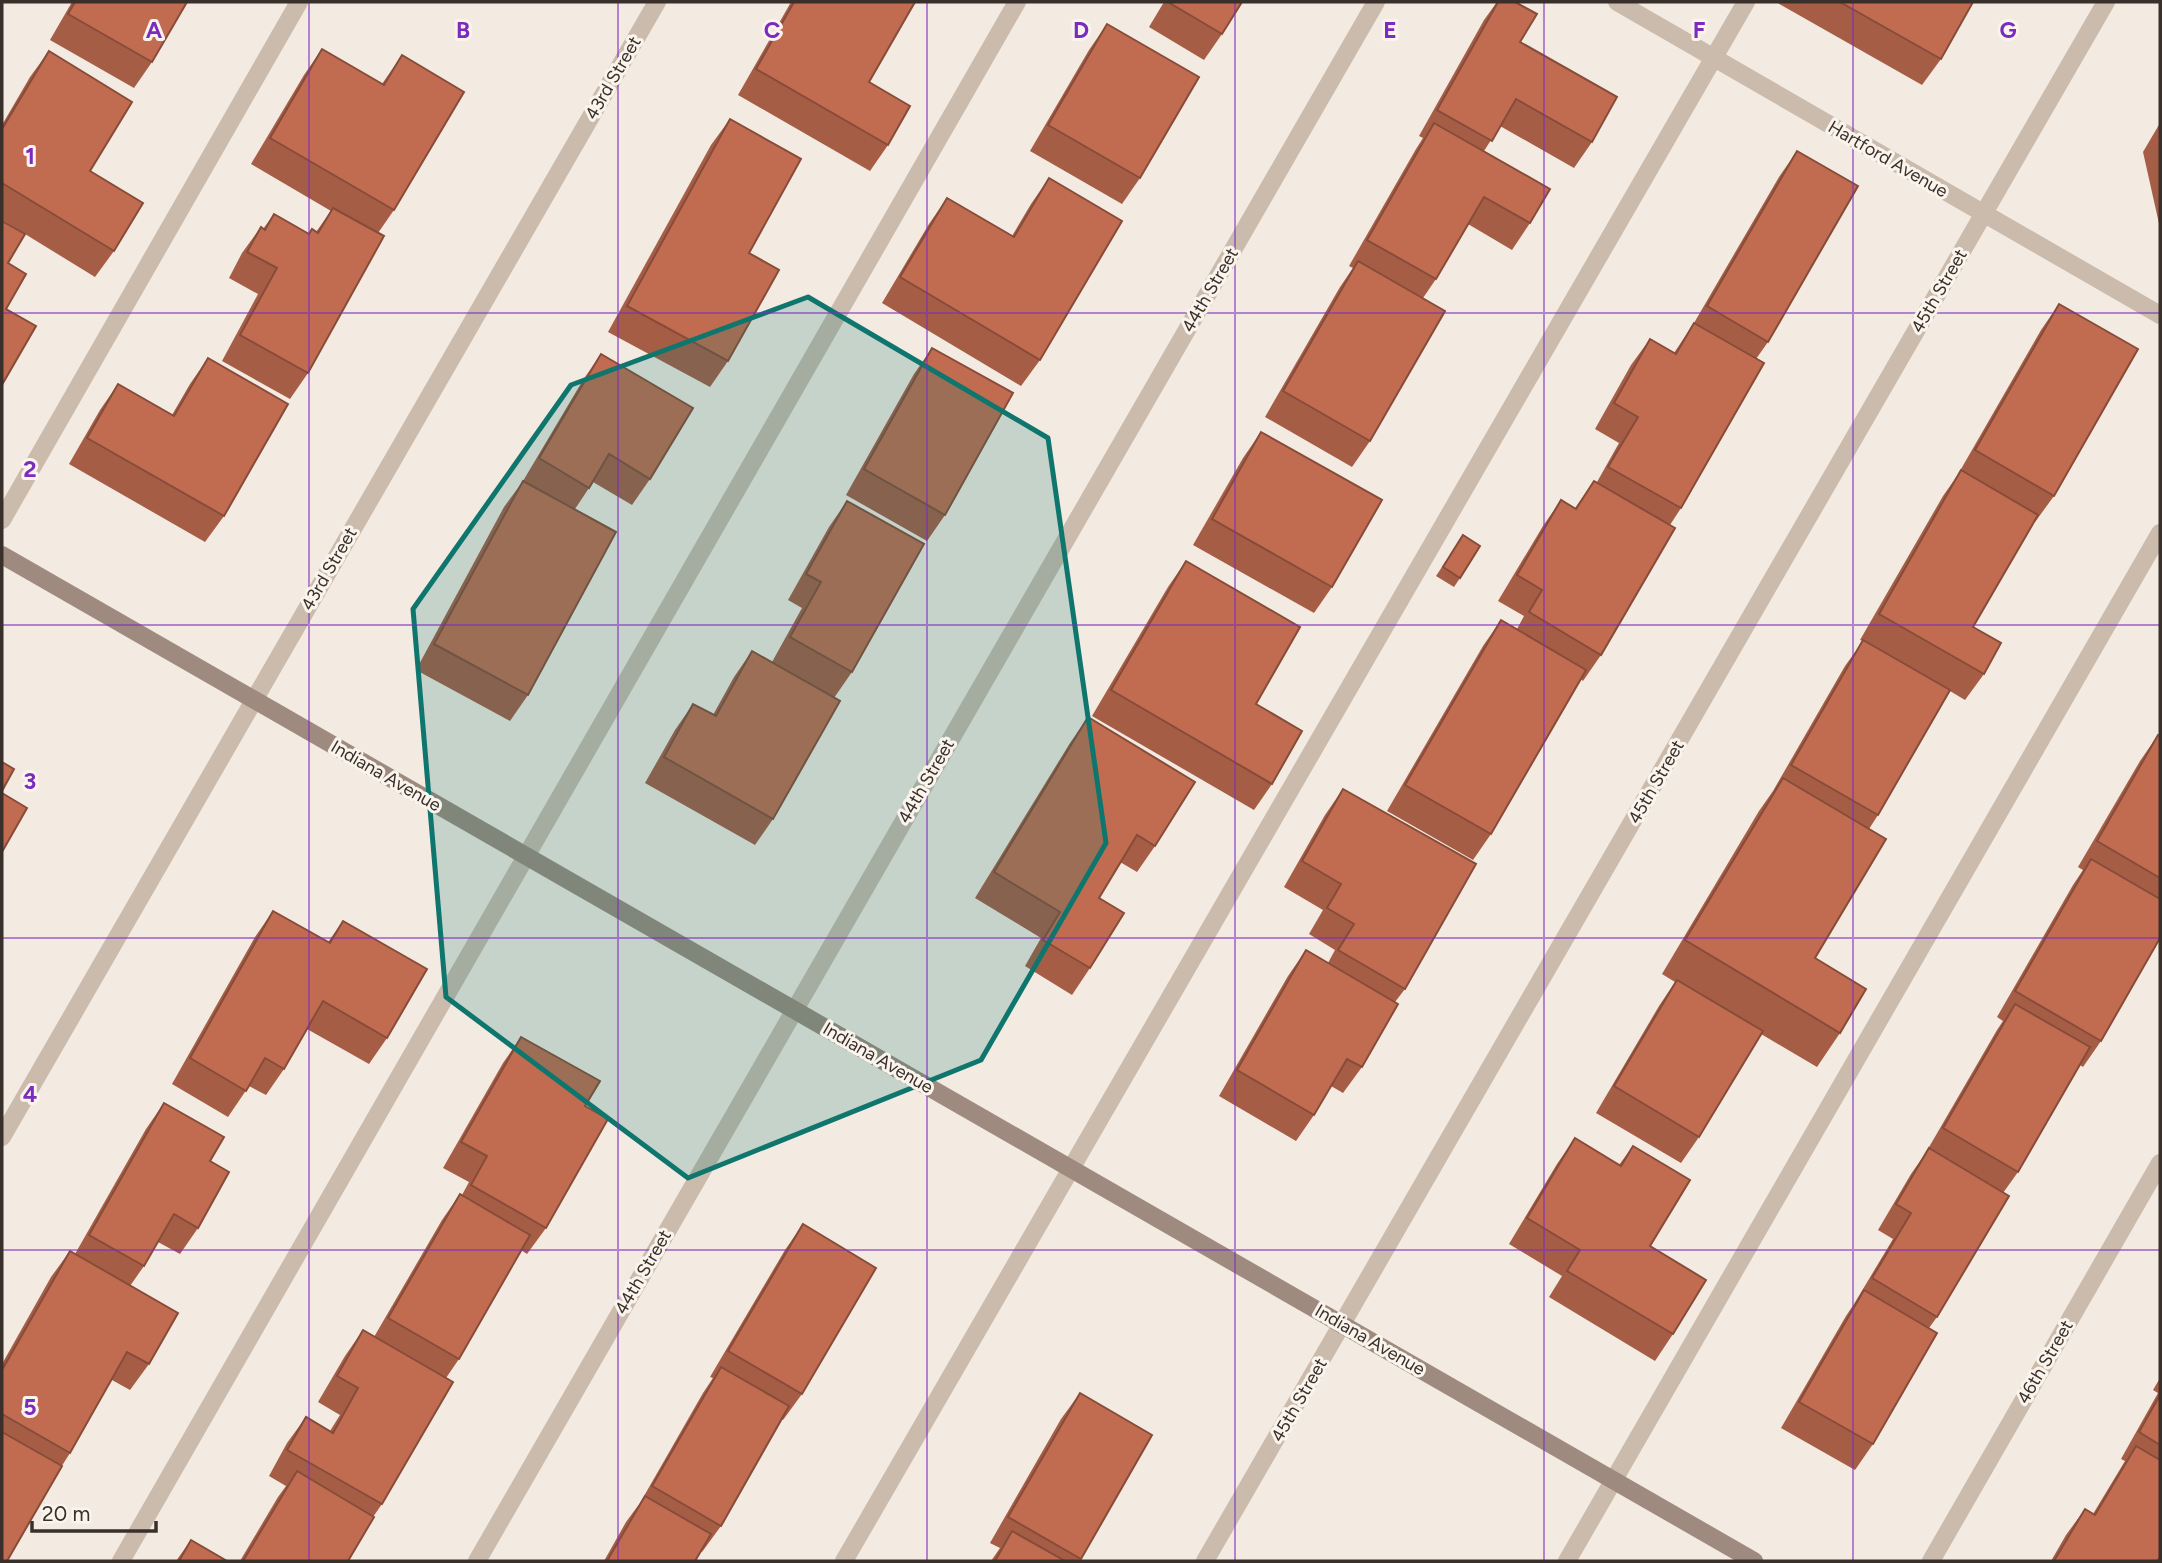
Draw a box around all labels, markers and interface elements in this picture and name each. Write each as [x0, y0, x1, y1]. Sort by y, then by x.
text: A [146, 16, 163, 44]
text: B [456, 16, 470, 44]
text: C [764, 16, 781, 44]
text: D [1073, 16, 1089, 44]
text: E [1383, 16, 1397, 44]
text: F [1693, 16, 1706, 44]
text: G [1999, 16, 2017, 44]
street label: 43rd Street [580, 32, 646, 124]
street label: Hartford Avenue [1824, 116, 1952, 202]
text: 1 [25, 142, 35, 170]
street label: 44th Street [1177, 244, 1243, 336]
street label: 45th Street [1906, 245, 1972, 337]
text: 2 [23, 455, 37, 483]
street label: 43rd Street [296, 523, 362, 615]
street label: 44th Street [893, 735, 959, 827]
street label: Indiana Avenue [327, 736, 445, 816]
street label: 45th Street [1623, 736, 1689, 828]
text: 3 [24, 767, 36, 795]
street label: Indiana Avenue [819, 1018, 937, 1098]
text: 4 [23, 1080, 37, 1108]
street label: 44th Street [610, 1226, 676, 1318]
street label: Indiana Avenue [1311, 1300, 1429, 1380]
street label: 46th Street [2012, 1316, 2078, 1408]
street label: 45th Street [1266, 1354, 1332, 1446]
text: 5 [23, 1393, 37, 1421]
scale bar [32, 1490, 156, 1534]
text: 20 m [42, 1501, 90, 1526]

